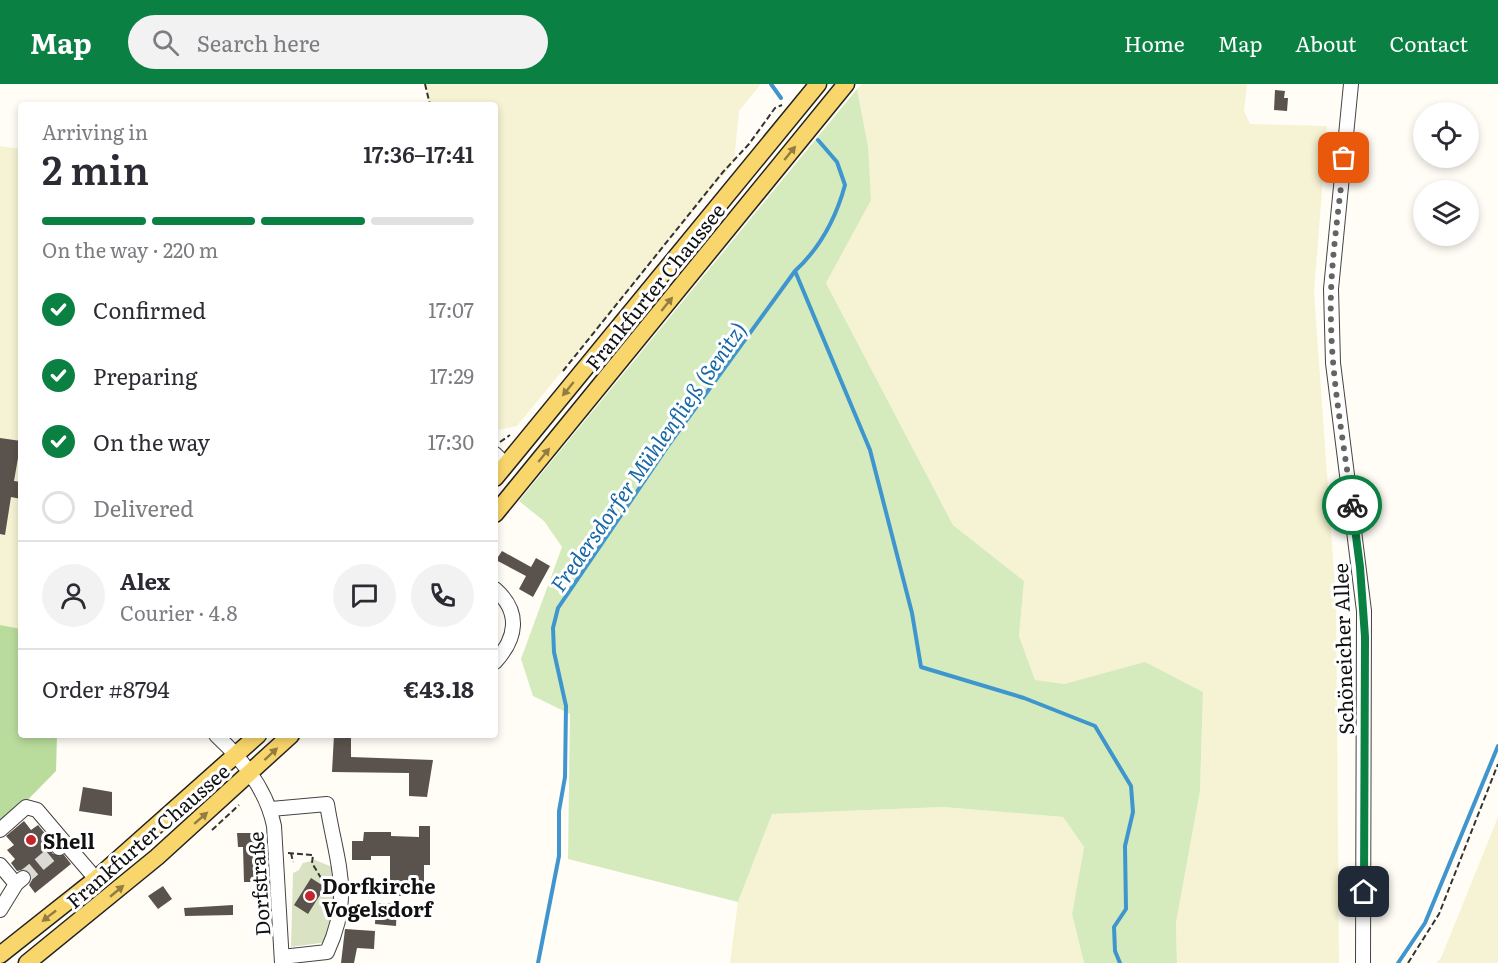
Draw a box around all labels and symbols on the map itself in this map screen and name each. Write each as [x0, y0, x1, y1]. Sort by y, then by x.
pin [1318, 132, 1369, 183]
one-way arrow [784, 145, 796, 160]
street label: Frankfurter Chaussee [577, 196, 731, 376]
one-way arrow [660, 297, 673, 312]
water label: Fredersdorfer Mühlenfließ (Senitz) [542, 315, 752, 597]
one-way arrow [562, 381, 575, 396]
one-way arrow [537, 448, 550, 463]
courier [1322, 475, 1382, 535]
street label: Schöneicher Allee [1324, 563, 1360, 735]
one-way arrow [263, 747, 278, 761]
street label: Frankfurter Chaussee [59, 756, 235, 914]
one-way arrow [193, 812, 208, 825]
place label: Shell [43, 825, 95, 855]
street label: Dorfstraße [239, 831, 277, 937]
marker: Shell [24, 833, 38, 847]
pin [1338, 866, 1389, 917]
place label: Dorfkirche Vogelsdorf [322, 870, 435, 923]
one-way arrow [109, 885, 124, 898]
marker: Dorfkirche Vogelsdorf [303, 889, 317, 903]
one-way arrow [41, 910, 56, 922]

